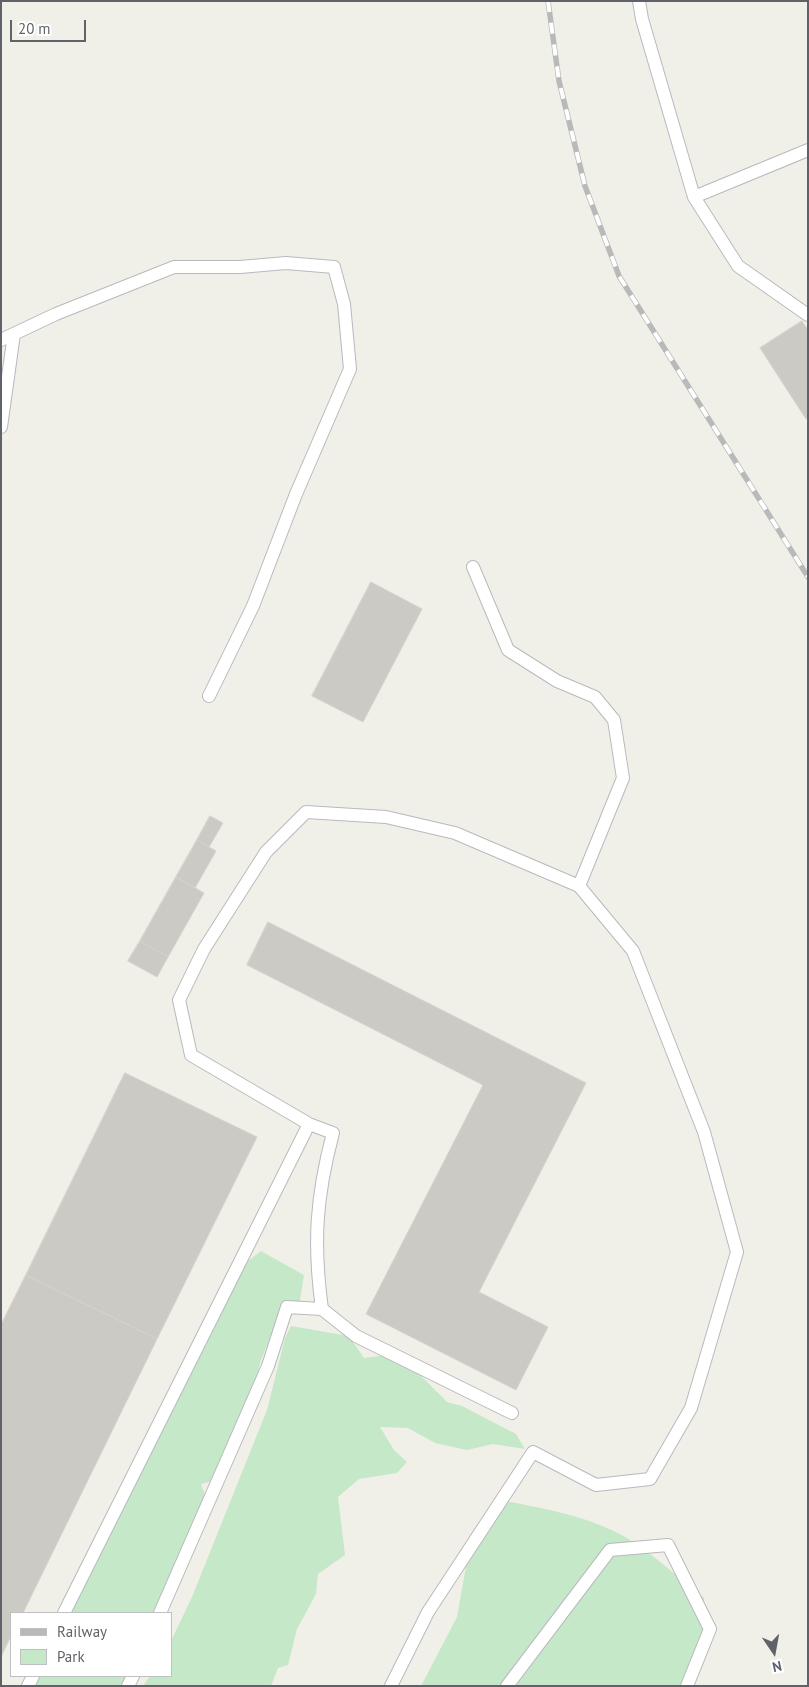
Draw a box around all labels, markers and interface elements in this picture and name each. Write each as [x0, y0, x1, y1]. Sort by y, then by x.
scale bar [12, 10, 89, 42]
text: 20 m [18, 19, 51, 38]
legend [10, 1612, 172, 1677]
text: Railway [57, 1622, 107, 1641]
north arrow [749, 1627, 799, 1677]
text: Park [57, 1647, 85, 1666]
text: N [771, 1657, 783, 1676]

